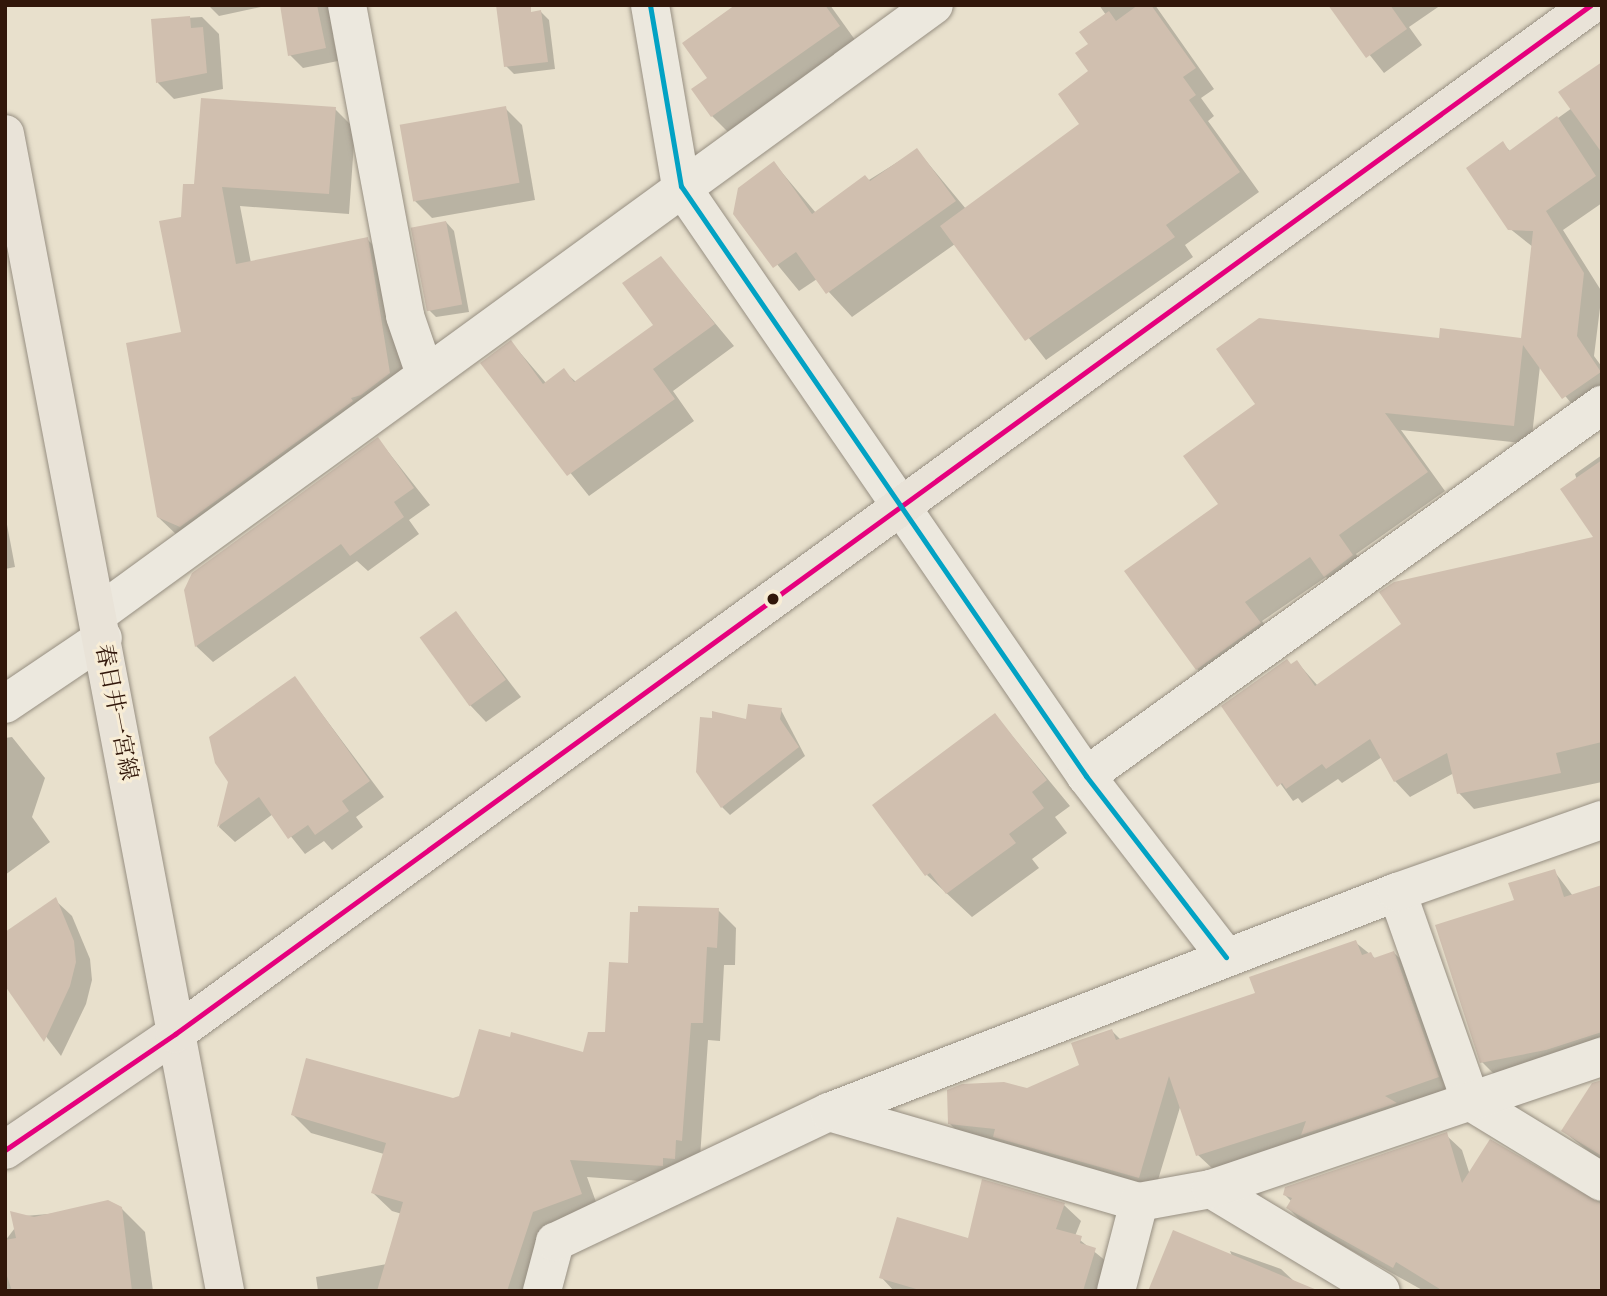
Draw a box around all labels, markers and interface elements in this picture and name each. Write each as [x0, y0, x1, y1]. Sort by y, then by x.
unlabelled marker [766, 592, 780, 606]
street label: 春日井一宮線 [90, 642, 144, 782]

